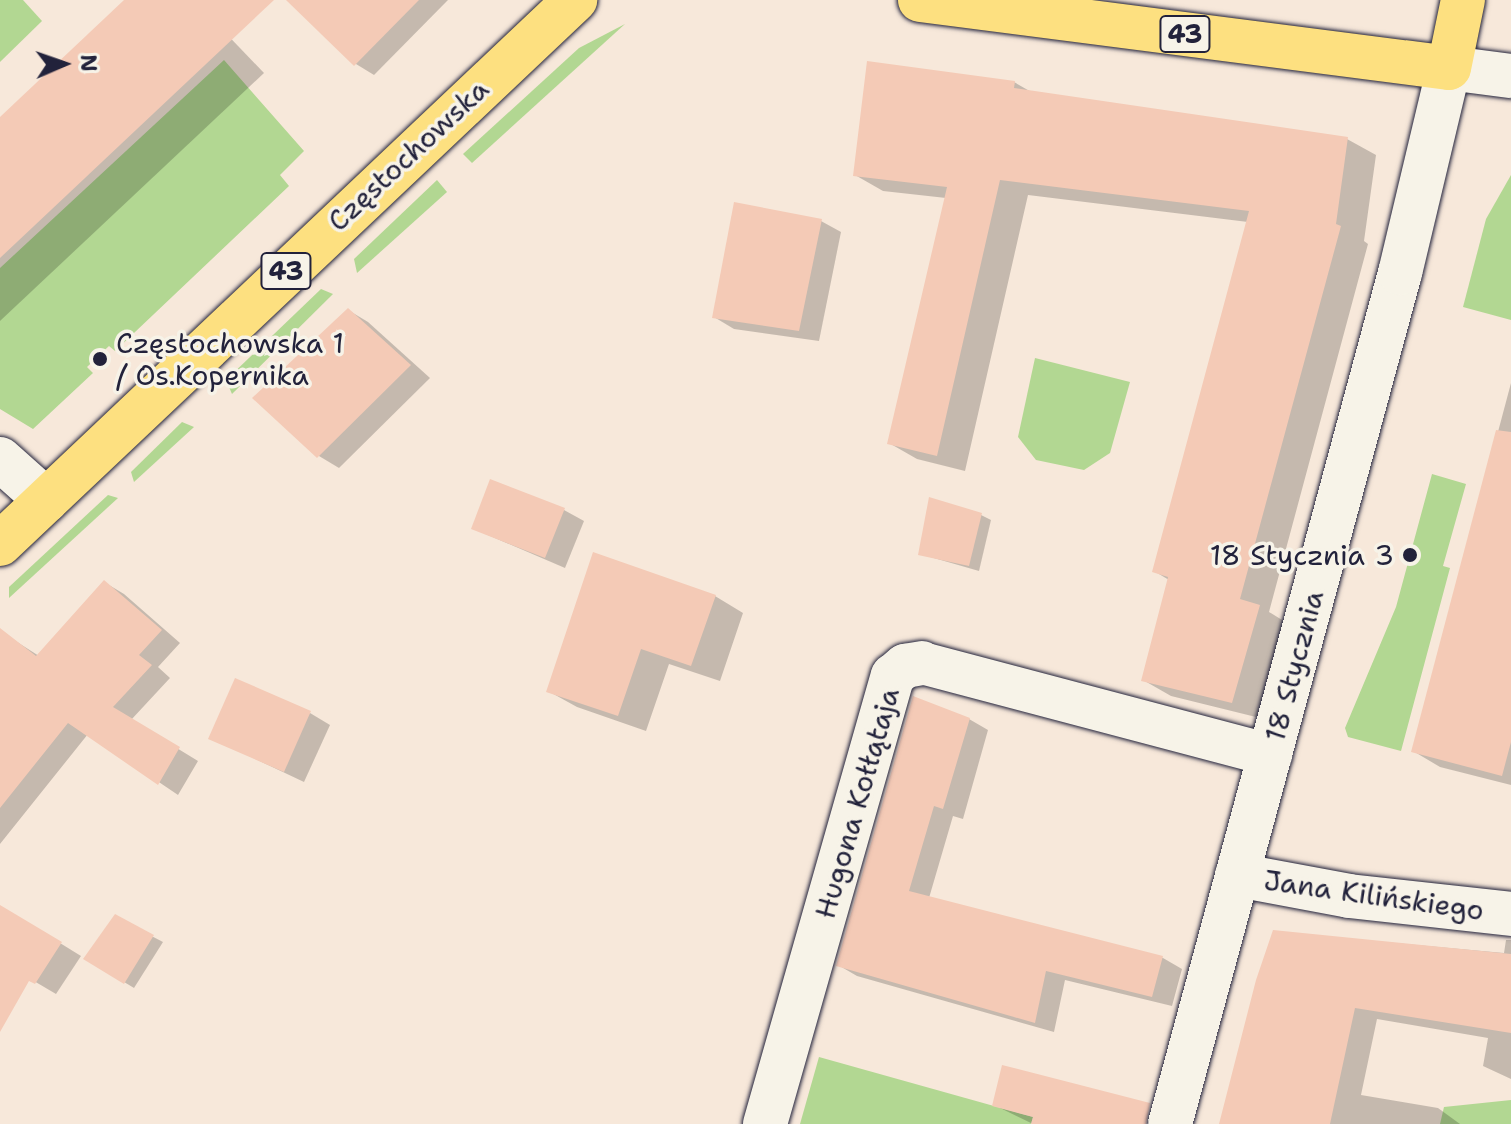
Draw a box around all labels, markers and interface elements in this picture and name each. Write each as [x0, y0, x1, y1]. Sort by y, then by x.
road number: 43 [1159, 12, 1211, 56]
north arrow [24, 24, 104, 104]
text: N [74, 54, 103, 72]
street label: Częstochowska [321, 72, 495, 238]
road number: 43 [260, 249, 312, 293]
place label: Częstochowska 1 / Os.Kopernika [116, 326, 344, 392]
marker: Częstochowska 1 / Os.Kopernika [91, 350, 109, 368]
place label: 18 Stycznia 3 [1210, 538, 1394, 572]
marker: 18 Stycznia 3 [1401, 546, 1419, 564]
street label: 18 Stycznia [1258, 587, 1330, 745]
street label: Hugona Kołłątaja [808, 684, 906, 922]
street label: Jana Kilińskiego [1262, 863, 1486, 927]

